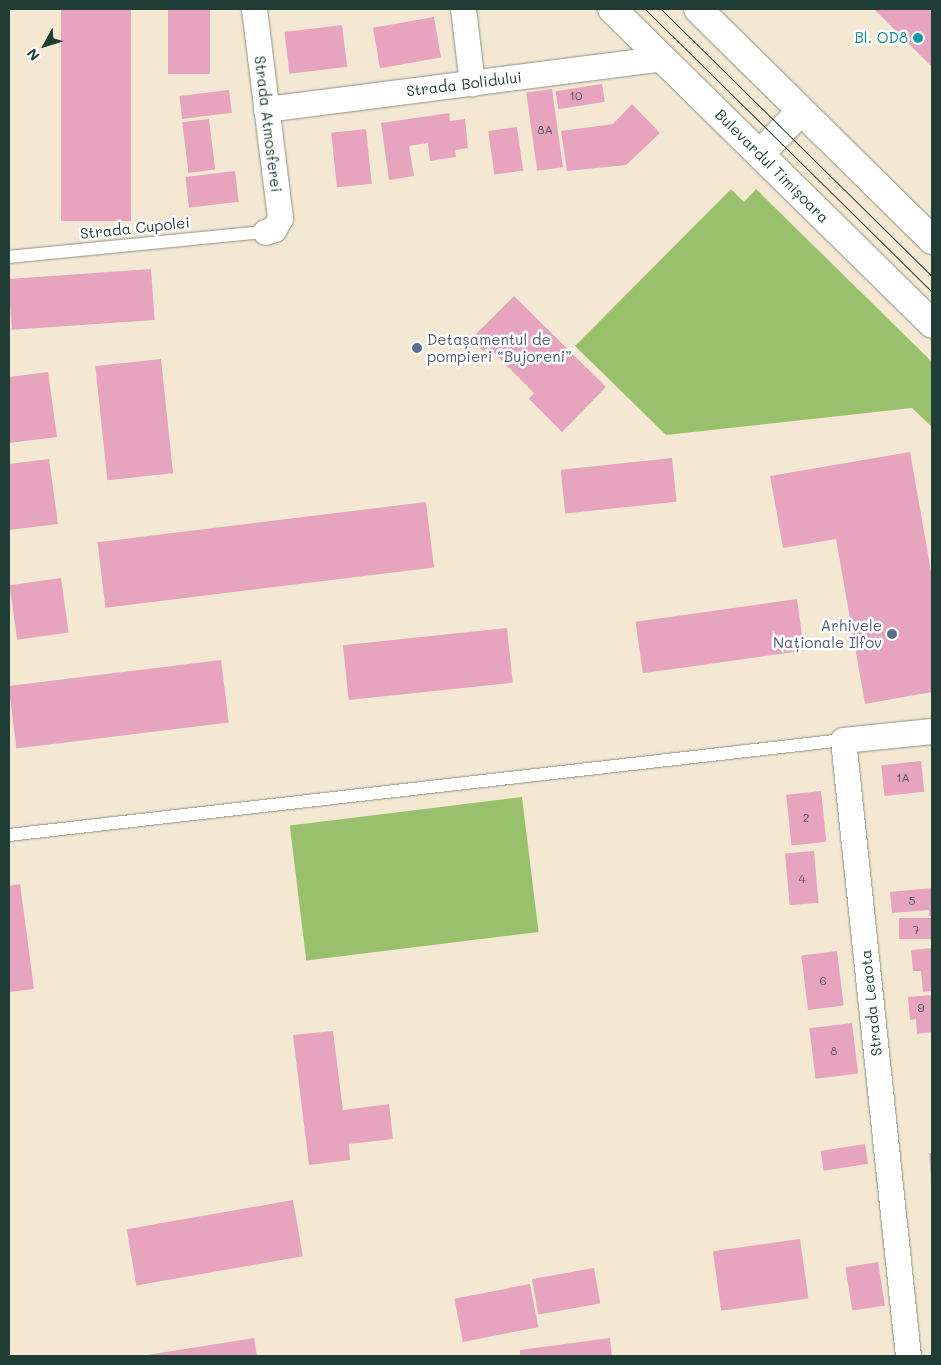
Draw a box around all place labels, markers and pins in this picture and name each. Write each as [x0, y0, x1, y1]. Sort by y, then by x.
place label: Bl. OD8 [854, 29, 908, 47]
marker: Bl. OD8 [912, 32, 924, 44]
place label: Detașamentul de pompieri “Bujoreni” [427, 330, 572, 365]
marker: Detașamentul de pompieri “Bujoreni” [411, 342, 423, 354]
place label: Arhivele Naționale Ilfov [773, 616, 882, 651]
marker: Arhivele Naționale Ilfov [886, 628, 898, 640]

